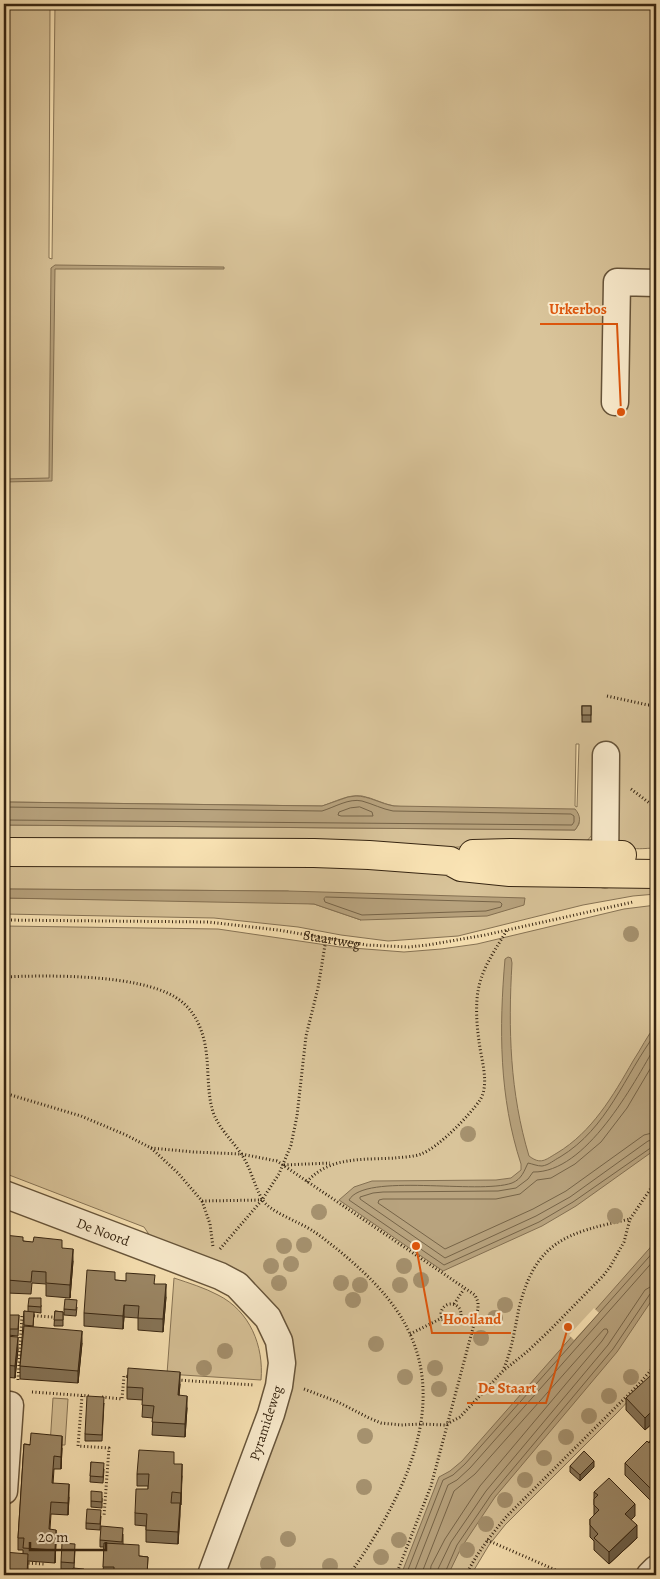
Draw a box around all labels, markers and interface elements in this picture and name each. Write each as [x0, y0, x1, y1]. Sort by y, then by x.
callout: Urkerbos [540, 294, 617, 324]
text: Urkerbos [549, 299, 607, 319]
street label: Staartweg [302, 925, 362, 953]
street label: De Noord [74, 1213, 133, 1251]
callout: Hooiland [432, 1303, 511, 1333]
text: Hooiland [443, 1309, 502, 1329]
callout: De Staart [467, 1373, 546, 1403]
text: De Staart [478, 1378, 536, 1398]
street label: Pyramideweg [245, 1383, 287, 1463]
scale bar [30, 1519, 106, 1551]
text: 20 m [38, 1527, 69, 1547]

